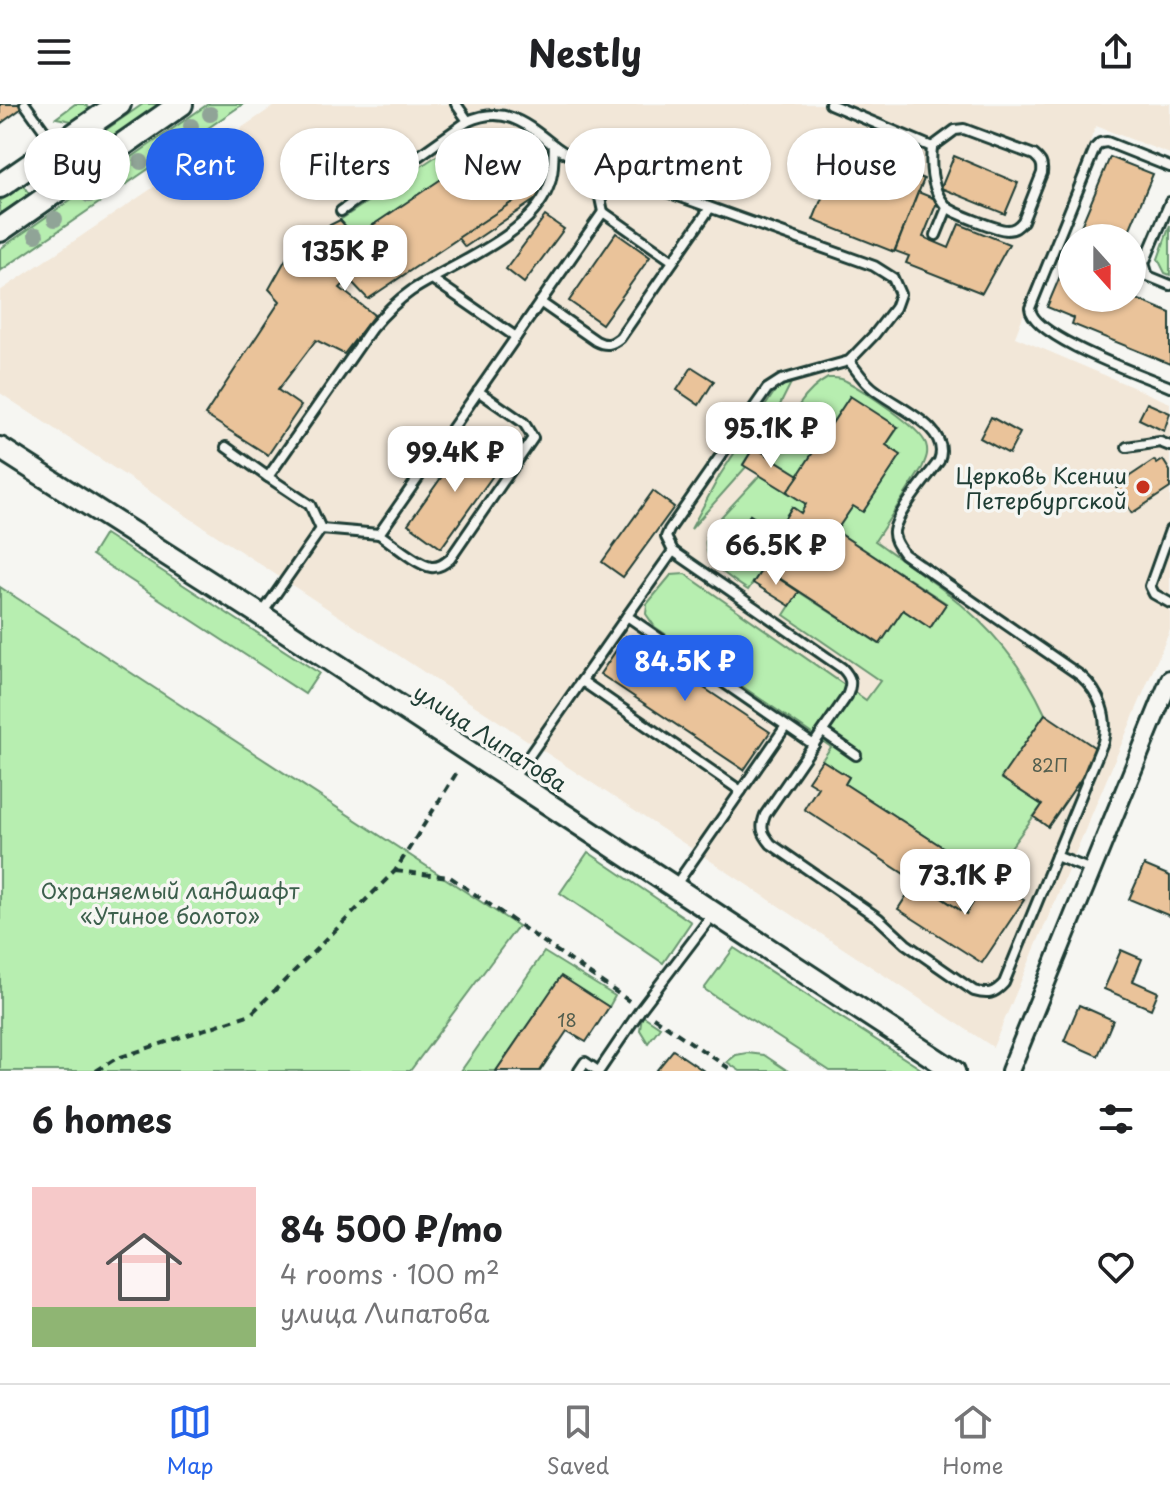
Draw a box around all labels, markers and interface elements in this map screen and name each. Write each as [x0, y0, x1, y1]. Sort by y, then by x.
text: Nestly [528, 25, 642, 79]
icon: menu [32, 30, 76, 74]
icon: share [1094, 30, 1138, 74]
chip: Buy [24, 128, 130, 200]
chip: Rent [146, 128, 264, 200]
chip: Filters [280, 128, 419, 200]
chip: New [435, 128, 549, 200]
chip: Apartment [565, 128, 771, 200]
chip: House [787, 128, 925, 200]
north arrow [1058, 224, 1146, 312]
map controls [1058, 224, 1146, 312]
pin: 135K ₽ [280, 225, 410, 293]
text: 135K ₽ [301, 231, 389, 270]
pin: 95.1K ₽ [697, 402, 845, 470]
text: 95.1K ₽ [724, 408, 818, 447]
pin: 99.4K ₽ [381, 426, 529, 494]
text: 99.4K ₽ [406, 432, 504, 471]
place label: Церковь Ксении Петербургской [955, 458, 1127, 516]
marker: Церковь Ксении Петербургской [1134, 478, 1152, 496]
pin: 66.5K ₽ [702, 519, 850, 587]
text: 66.5K ₽ [725, 525, 827, 564]
pin: 84.5K ₽ [611, 635, 759, 703]
text: 84.5K ₽ [634, 641, 736, 680]
street label: улица Липатова [408, 675, 575, 799]
house number: 82П [1032, 751, 1068, 778]
pin: 73.1K ₽ [891, 849, 1039, 917]
text: 73.1K ₽ [918, 855, 1012, 894]
park label: Охраняемый ландшафт «Утиное болото» [40, 873, 300, 931]
house number: 18 [557, 1006, 577, 1033]
text: 6 homes [32, 1093, 172, 1145]
icon: filters [1094, 1097, 1138, 1141]
text: 84 500 ₽/mo [280, 1202, 503, 1254]
icon: home [96, 1219, 192, 1315]
icon: heart [1094, 1245, 1138, 1289]
text: 4 rooms · 100 m² [280, 1254, 500, 1293]
text: улица Липатова [280, 1293, 489, 1332]
tab: Map [167, 1400, 214, 1481]
tab: Saved [547, 1400, 609, 1481]
tab: Home [942, 1400, 1003, 1481]

